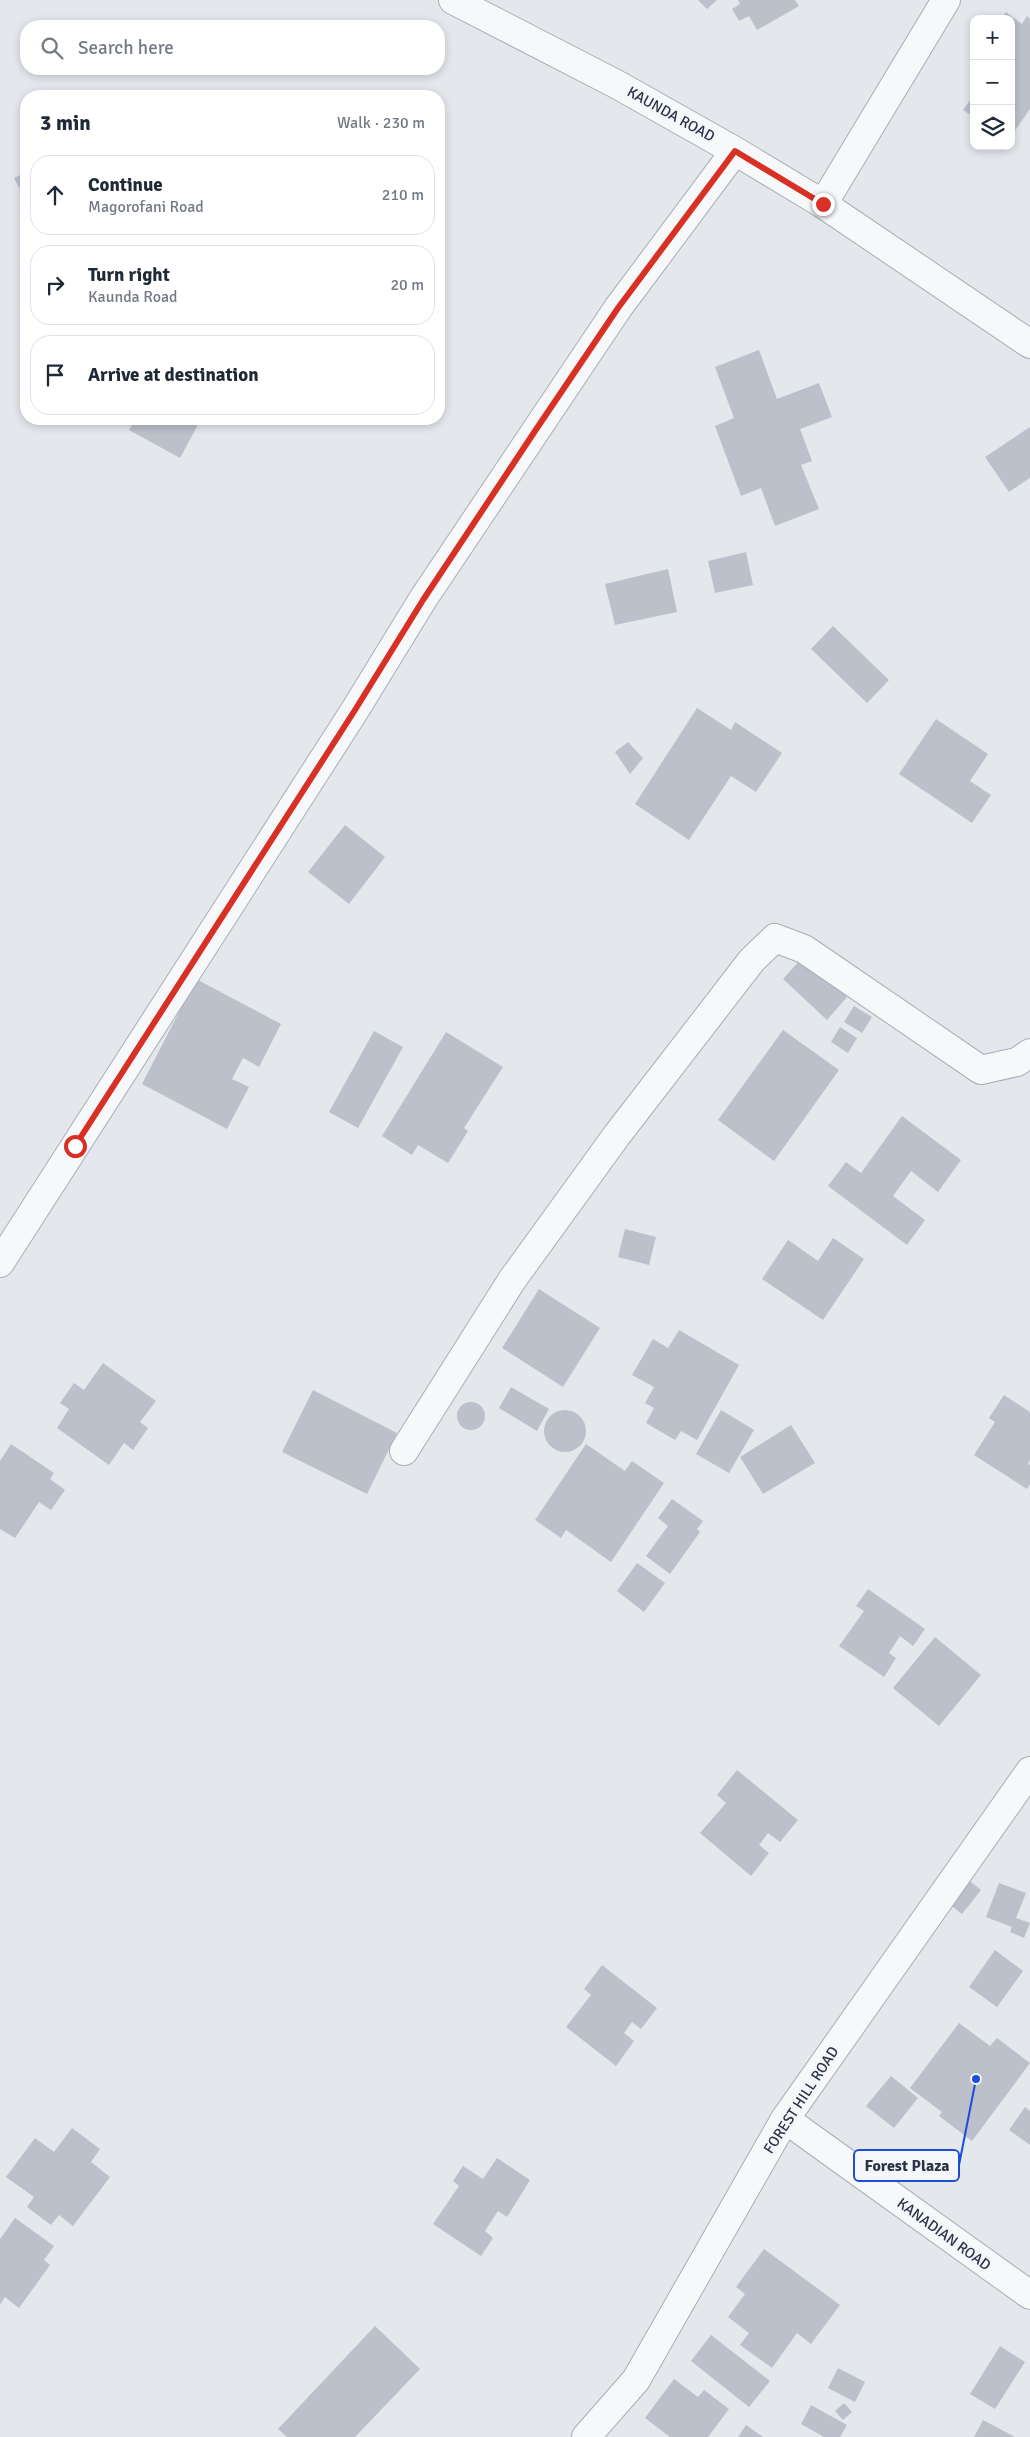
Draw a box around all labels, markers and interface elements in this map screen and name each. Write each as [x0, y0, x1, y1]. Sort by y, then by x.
map controls [970, 15, 1015, 150]
button: + [970, 15, 1015, 60]
search box [20, 20, 445, 75]
icon: search [38, 34, 66, 62]
text: Search here [78, 36, 174, 60]
button: − [970, 60, 1015, 105]
street label: KAUNDA ROAD [624, 83, 718, 145]
button: layers [970, 105, 1015, 150]
text: 3 min [40, 110, 91, 136]
text: Walk · 230 m [337, 113, 425, 133]
text: Continue [88, 173, 163, 197]
icon: ahead [41, 181, 69, 209]
text: 210 m [382, 185, 424, 205]
route end [812, 193, 835, 216]
text: Magorofani Road [88, 197, 204, 217]
text: Turn right [88, 263, 170, 287]
icon: right [41, 271, 69, 299]
text: 20 m [390, 275, 424, 295]
text: Kaunda Road [88, 287, 177, 307]
icon: arrive [41, 361, 69, 389]
text: Arrive at destination [88, 363, 259, 387]
route start [64, 1135, 87, 1158]
street label: FOREST HILL ROAD [760, 2043, 842, 2157]
callout: Forest Plaza [854, 2150, 959, 2181]
text: Forest Plaza [864, 2156, 950, 2176]
street label: KANADIAN ROAD [894, 2194, 994, 2274]

